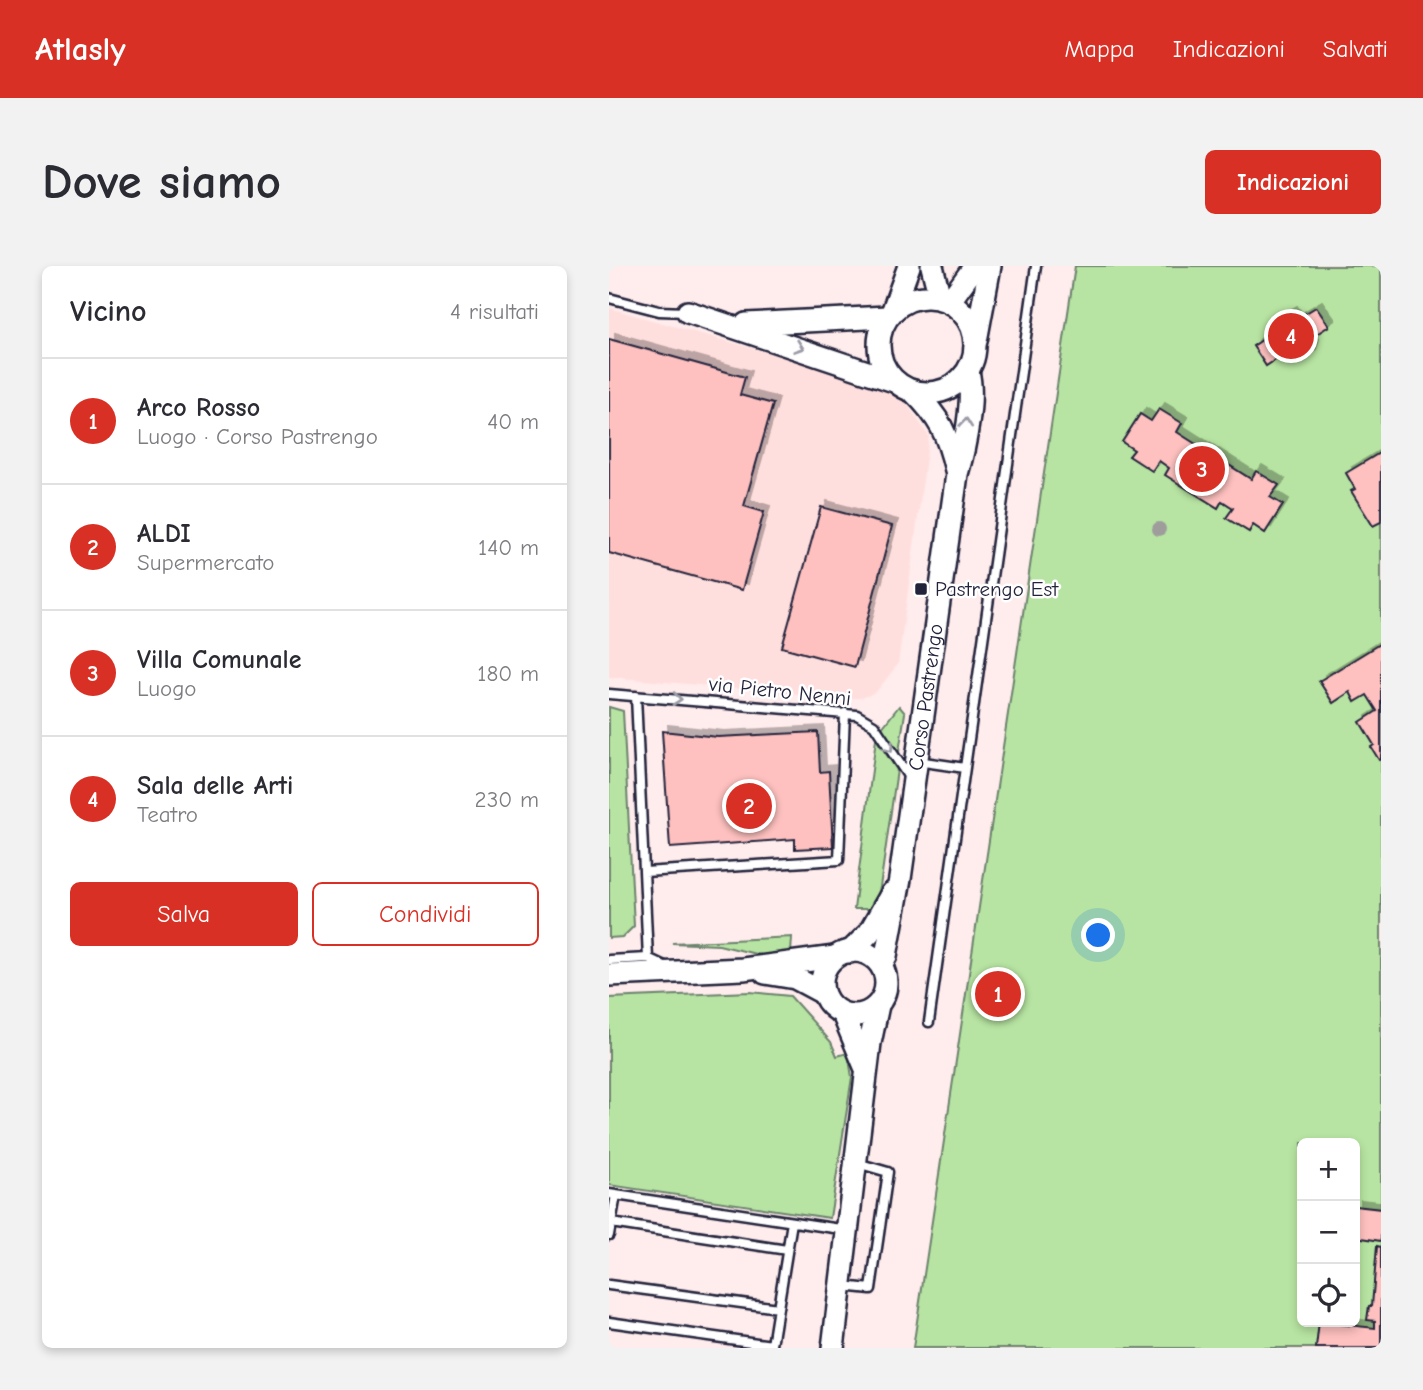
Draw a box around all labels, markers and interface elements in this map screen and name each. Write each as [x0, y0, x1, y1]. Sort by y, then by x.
text: Atlasly [35, 30, 126, 68]
text: Mappa [1064, 35, 1135, 63]
text: Indicazioni [1173, 35, 1285, 63]
text: Salvati [1323, 35, 1388, 63]
button: Indicazioni [1205, 150, 1381, 214]
text: Dove siamo [42, 154, 281, 210]
text: Vicino [70, 294, 147, 329]
text: 4 risultati [450, 298, 539, 325]
pin: 4 [1268, 310, 1314, 362]
one-way arrow [792, 339, 805, 353]
text: Arco Rosso [137, 393, 260, 423]
text: 1 [88, 408, 98, 435]
text: 40 m [487, 408, 539, 435]
one-way arrow [959, 417, 974, 429]
text: Luogo · Corso Pastrengo [137, 423, 378, 450]
pin: 3 [1179, 443, 1225, 495]
text: ALDI [137, 519, 191, 549]
text: 2 [87, 534, 99, 561]
text: 140 m [478, 534, 539, 561]
text: Supermercato [137, 549, 274, 576]
place label: Pastrengo Est [935, 577, 1059, 601]
marker: Pastrengo Est [913, 581, 929, 597]
street label: Corso Pastrengo [903, 622, 948, 772]
text: Villa Comunale [137, 645, 302, 675]
text: 3 [87, 660, 99, 687]
text: 180 m [477, 660, 539, 687]
street label: via Pietro Nenni [707, 671, 852, 710]
text: Luogo [137, 675, 197, 702]
one-way arrow [672, 691, 683, 706]
one-way arrow [881, 740, 894, 753]
text: Sala delle Arti [137, 771, 293, 801]
pin: 2 [726, 780, 772, 832]
text: 4 [88, 786, 98, 813]
text: 230 m [475, 786, 539, 813]
text: Teatro [137, 801, 198, 828]
button: Salva [70, 882, 298, 946]
button: Condividi [312, 882, 539, 946]
your location [1081, 918, 1115, 952]
pin: 1 [975, 968, 1021, 1020]
map controls [1297, 1138, 1360, 1327]
button: + [1297, 1138, 1360, 1201]
button: − [1297, 1201, 1360, 1264]
button: locate [1297, 1264, 1360, 1327]

